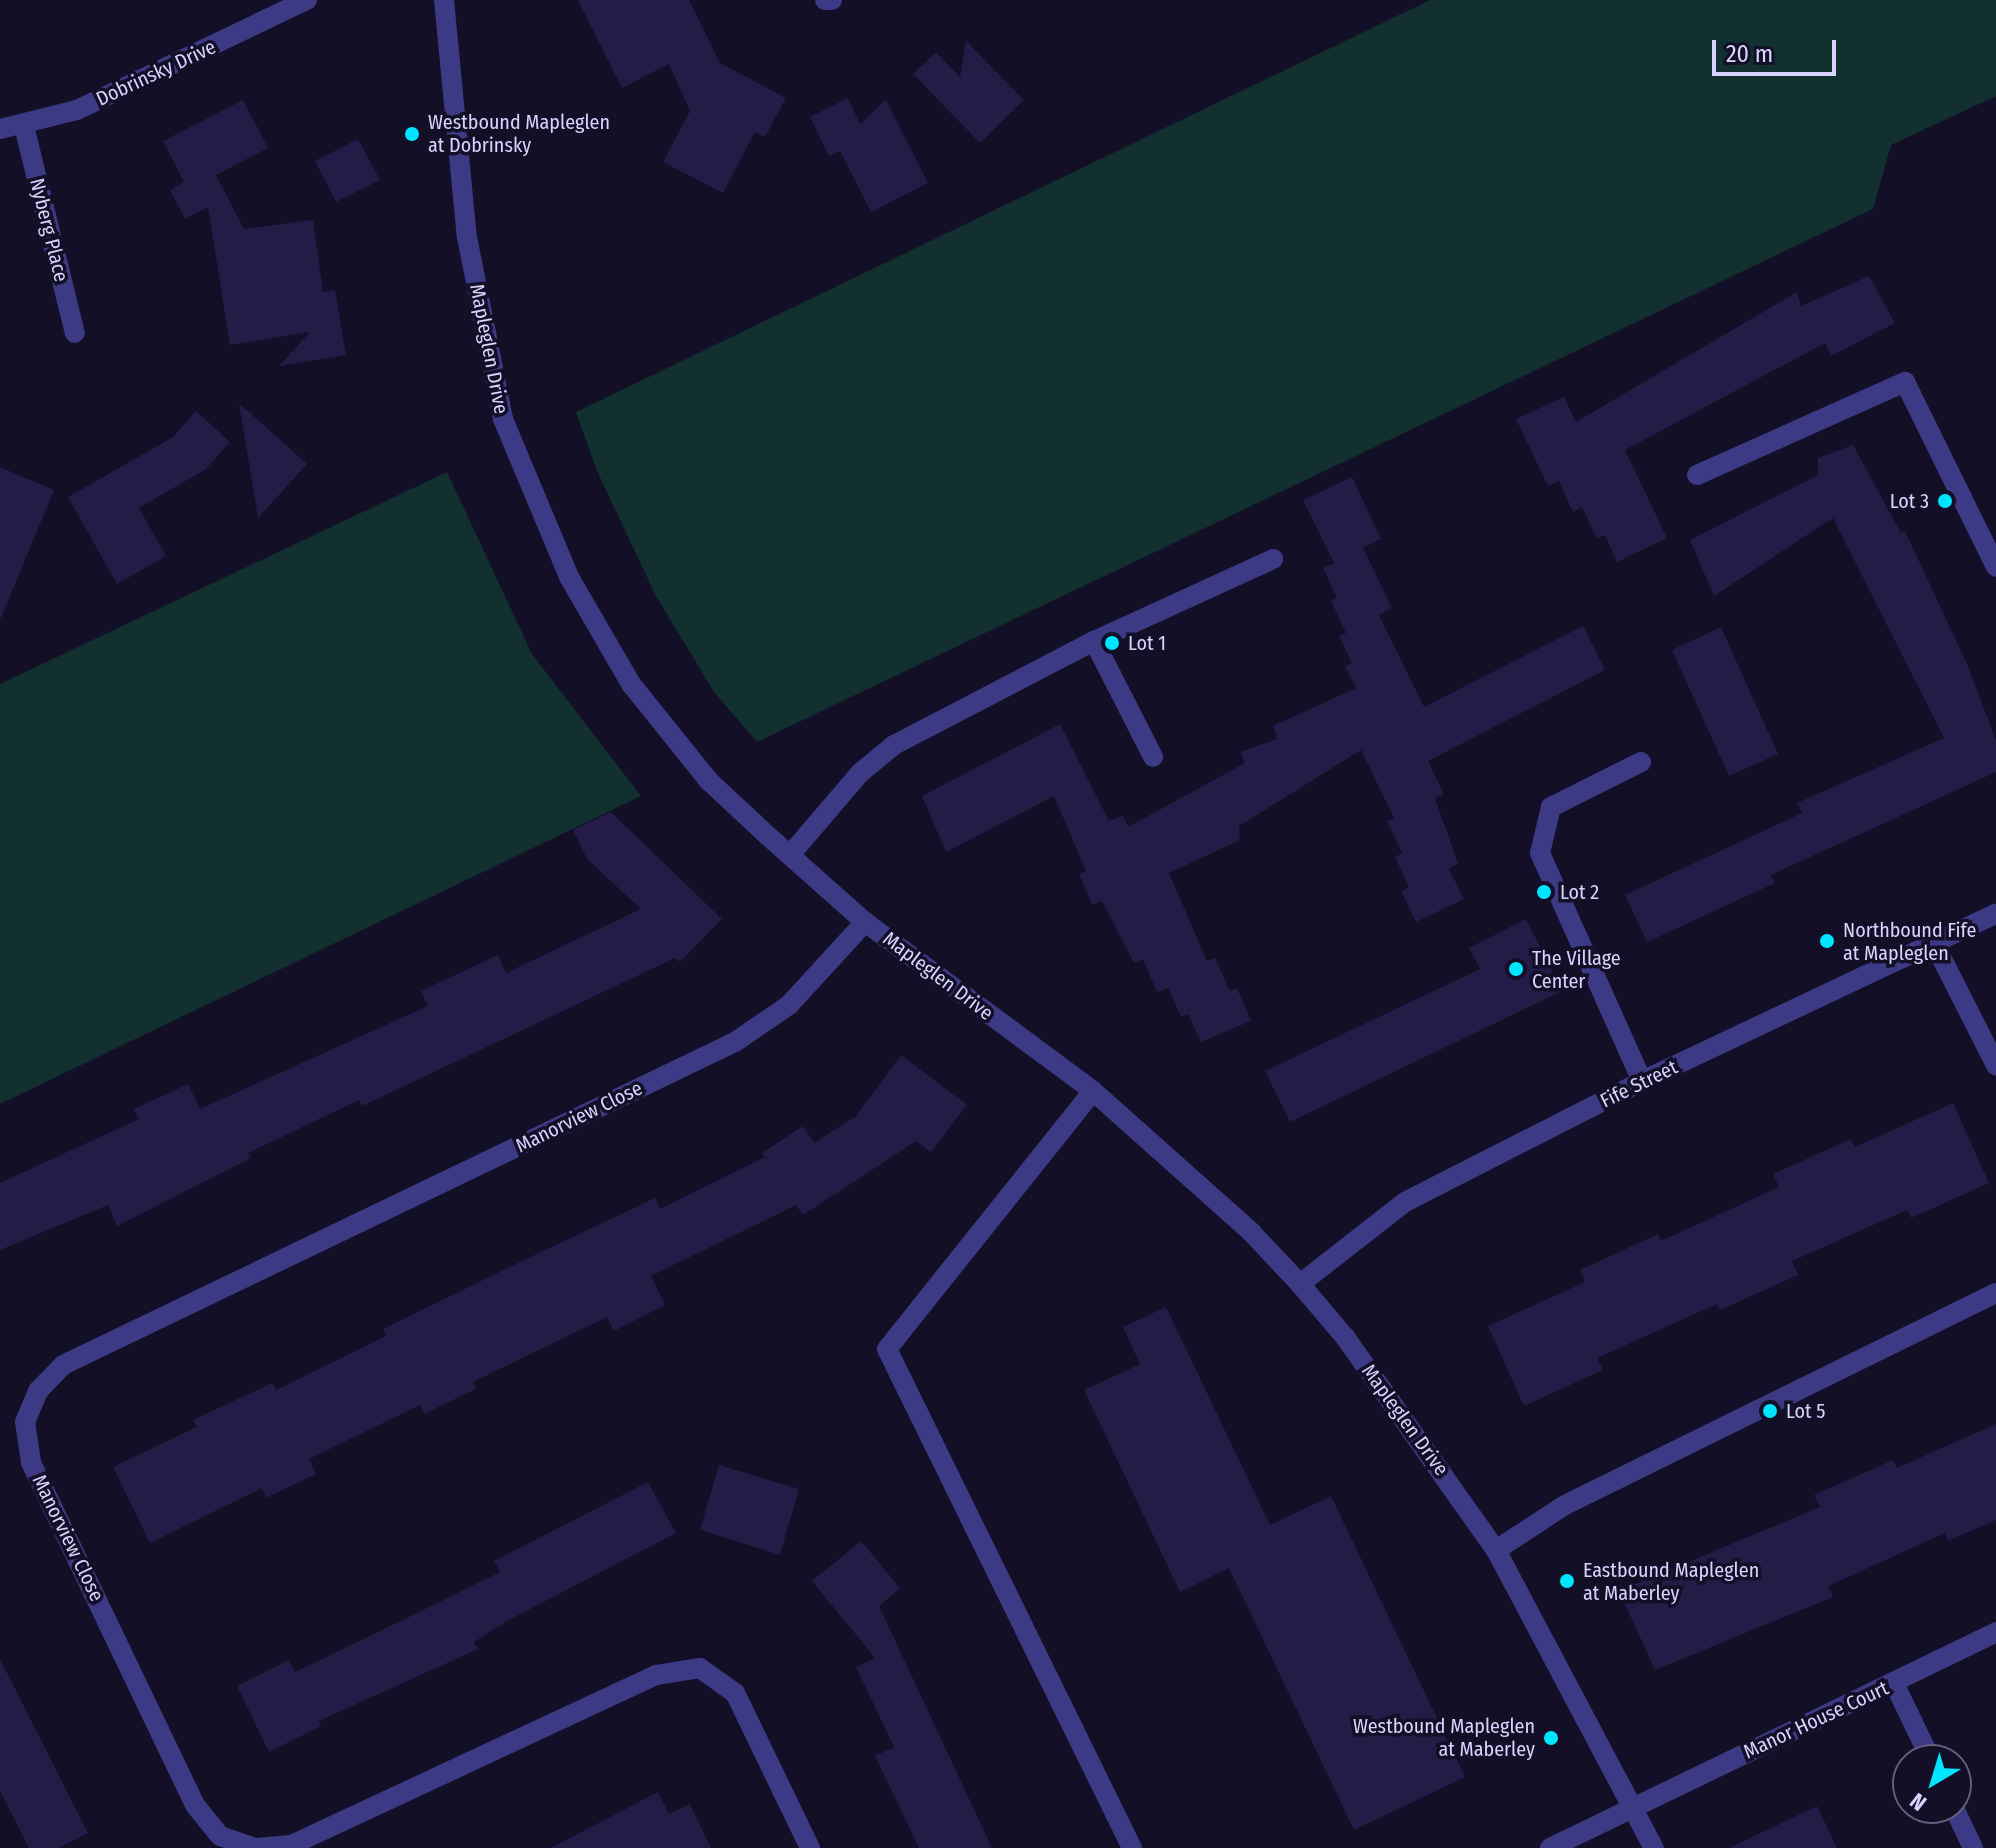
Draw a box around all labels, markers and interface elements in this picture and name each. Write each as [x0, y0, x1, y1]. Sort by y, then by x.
scale bar [1716, 24, 1840, 74]
street label: Dobrinsky Drive [92, 35, 220, 111]
text: 20 m [1726, 40, 1773, 68]
place label: Westbound Mapleglen at Dobrinsky [428, 110, 610, 157]
marker: Westbound Mapleglen at Dobrinsky [403, 125, 421, 143]
street label: Nyberg Place [25, 176, 73, 284]
street label: Mapleglen Drive [465, 282, 513, 416]
place label: Lot 3 [1890, 489, 1929, 513]
marker: Lot 3 [1936, 492, 1954, 510]
place label: Lot 1 [1128, 631, 1166, 655]
marker: Lot 1 [1103, 634, 1121, 652]
place label: Lot 2 [1560, 880, 1599, 904]
marker: Lot 2 [1535, 883, 1553, 901]
place label: Northbound Fife at Mapleglen [1843, 918, 1976, 965]
street label: Mapleglen Drive [878, 927, 998, 1025]
marker: Northbound Fife at Mapleglen [1818, 932, 1836, 950]
place label: The Village Center [1532, 946, 1621, 993]
marker: The Village Center [1507, 960, 1525, 978]
street label: Fife Street [1597, 1055, 1681, 1113]
street label: Manorview Close [512, 1076, 646, 1158]
street label: Mapleglen Drive [1357, 1360, 1453, 1480]
place label: Lot 5 [1786, 1399, 1825, 1423]
marker: Lot 5 [1761, 1402, 1779, 1420]
street label: Manorview Close [27, 1471, 109, 1605]
place label: Eastbound Mapleglen at Maberley [1583, 1558, 1759, 1605]
marker: Eastbound Mapleglen at Maberley [1558, 1572, 1576, 1590]
street label: Manor House Court [1740, 1676, 1892, 1764]
place label: Westbound Mapleglen at Maberley [1353, 1714, 1535, 1761]
marker: Westbound Mapleglen at Maberley [1542, 1729, 1560, 1747]
north arrow [1892, 1744, 1972, 1824]
text: N [1905, 1787, 1932, 1816]

